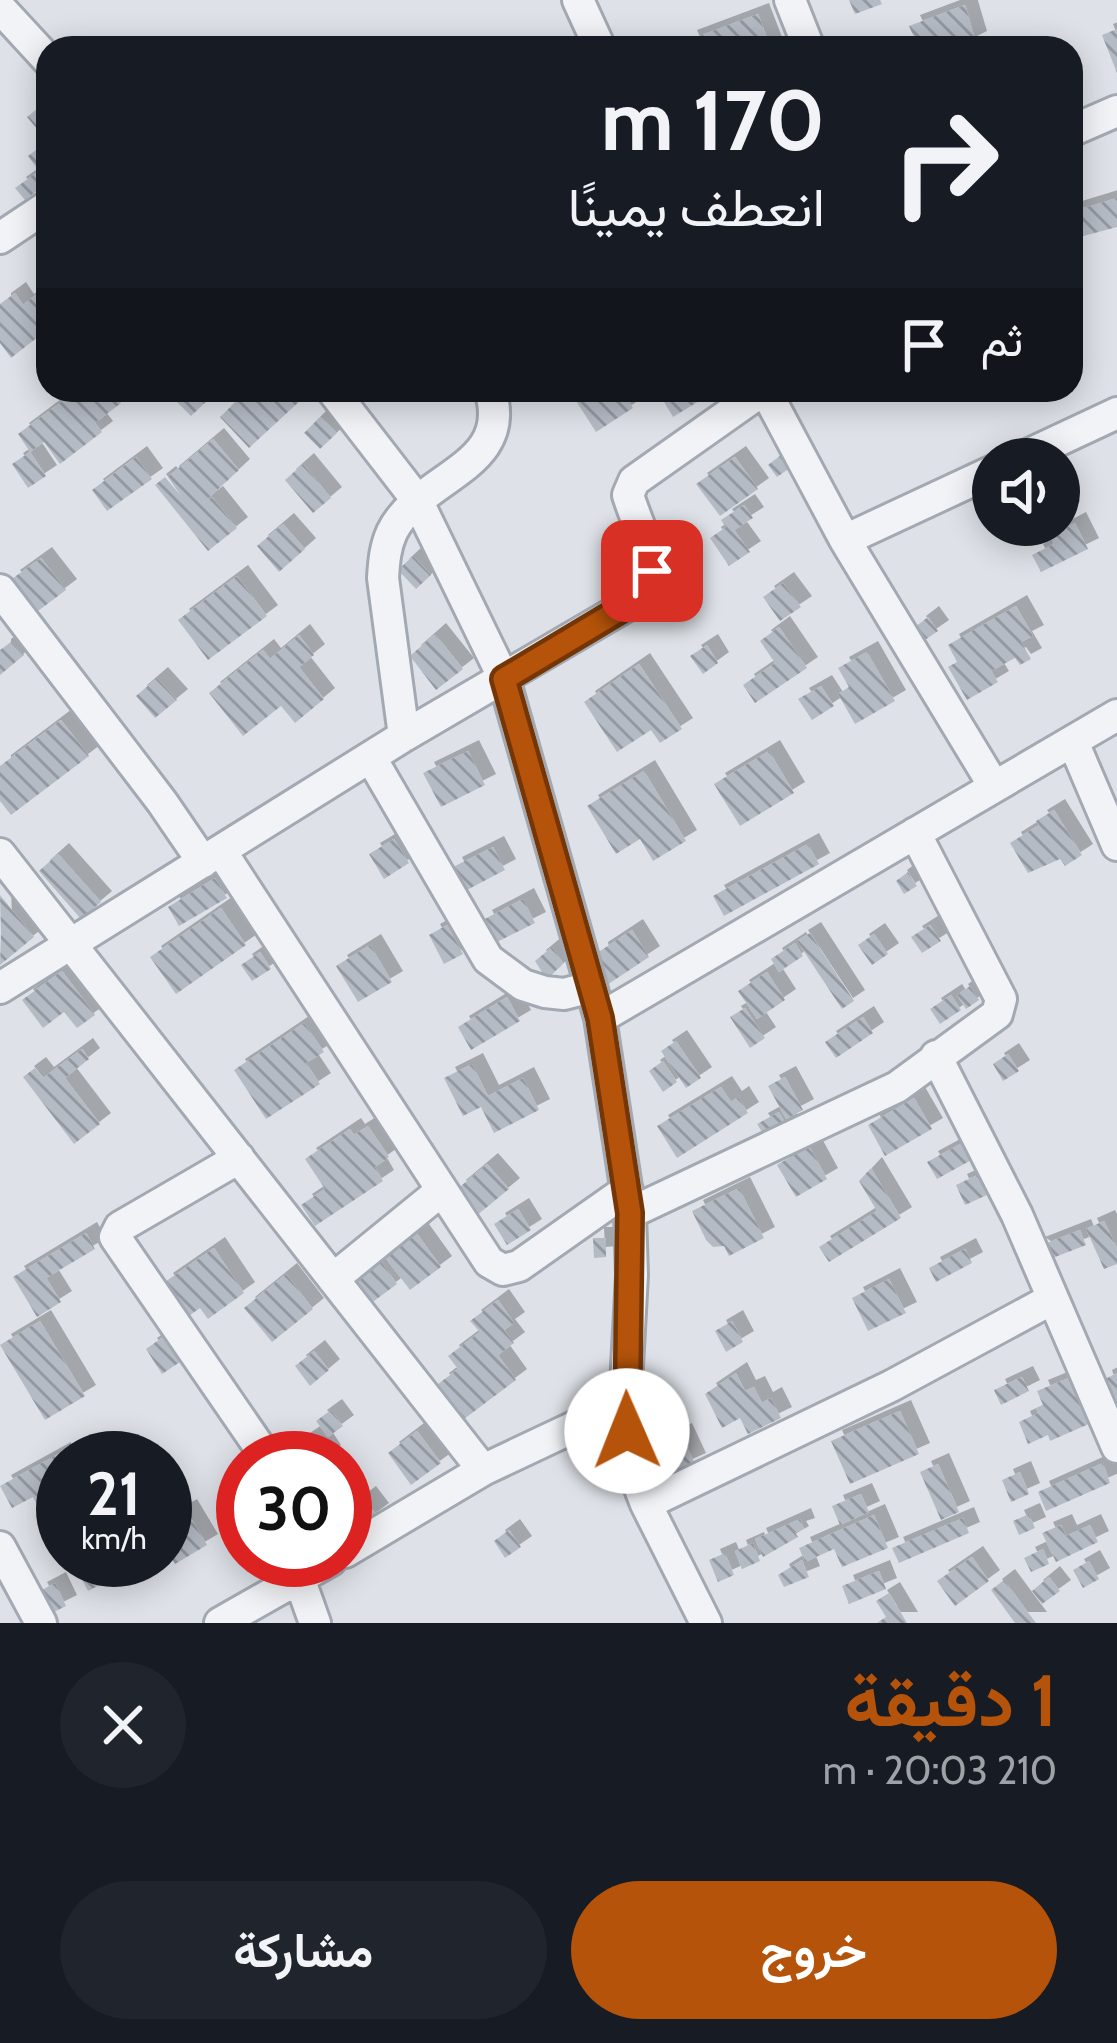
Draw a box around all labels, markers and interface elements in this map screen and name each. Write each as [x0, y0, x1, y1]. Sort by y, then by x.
text: 170 m [601, 69, 825, 171]
icon: right [867, 84, 1023, 240]
text: انعطف يمينًا [568, 174, 825, 240]
icon: arrive [891, 312, 957, 378]
text: ثم [981, 313, 1023, 367]
map controls [972, 438, 1080, 546]
button: sound [972, 438, 1080, 546]
pin [601, 520, 703, 622]
icon: arrive [619, 538, 685, 604]
position arrow [564, 1368, 690, 1494]
speed limit sign: 30 [216, 1431, 372, 1587]
text: 21 [87, 1457, 141, 1530]
text: km/h [81, 1520, 147, 1557]
text: 1 دقيقة [844, 1657, 1057, 1744]
button: close [60, 1662, 186, 1788]
text: 210 m · 20:03 [823, 1746, 1057, 1794]
button: مشاركة [60, 1881, 547, 2019]
button: خروج [571, 1881, 1057, 2019]

